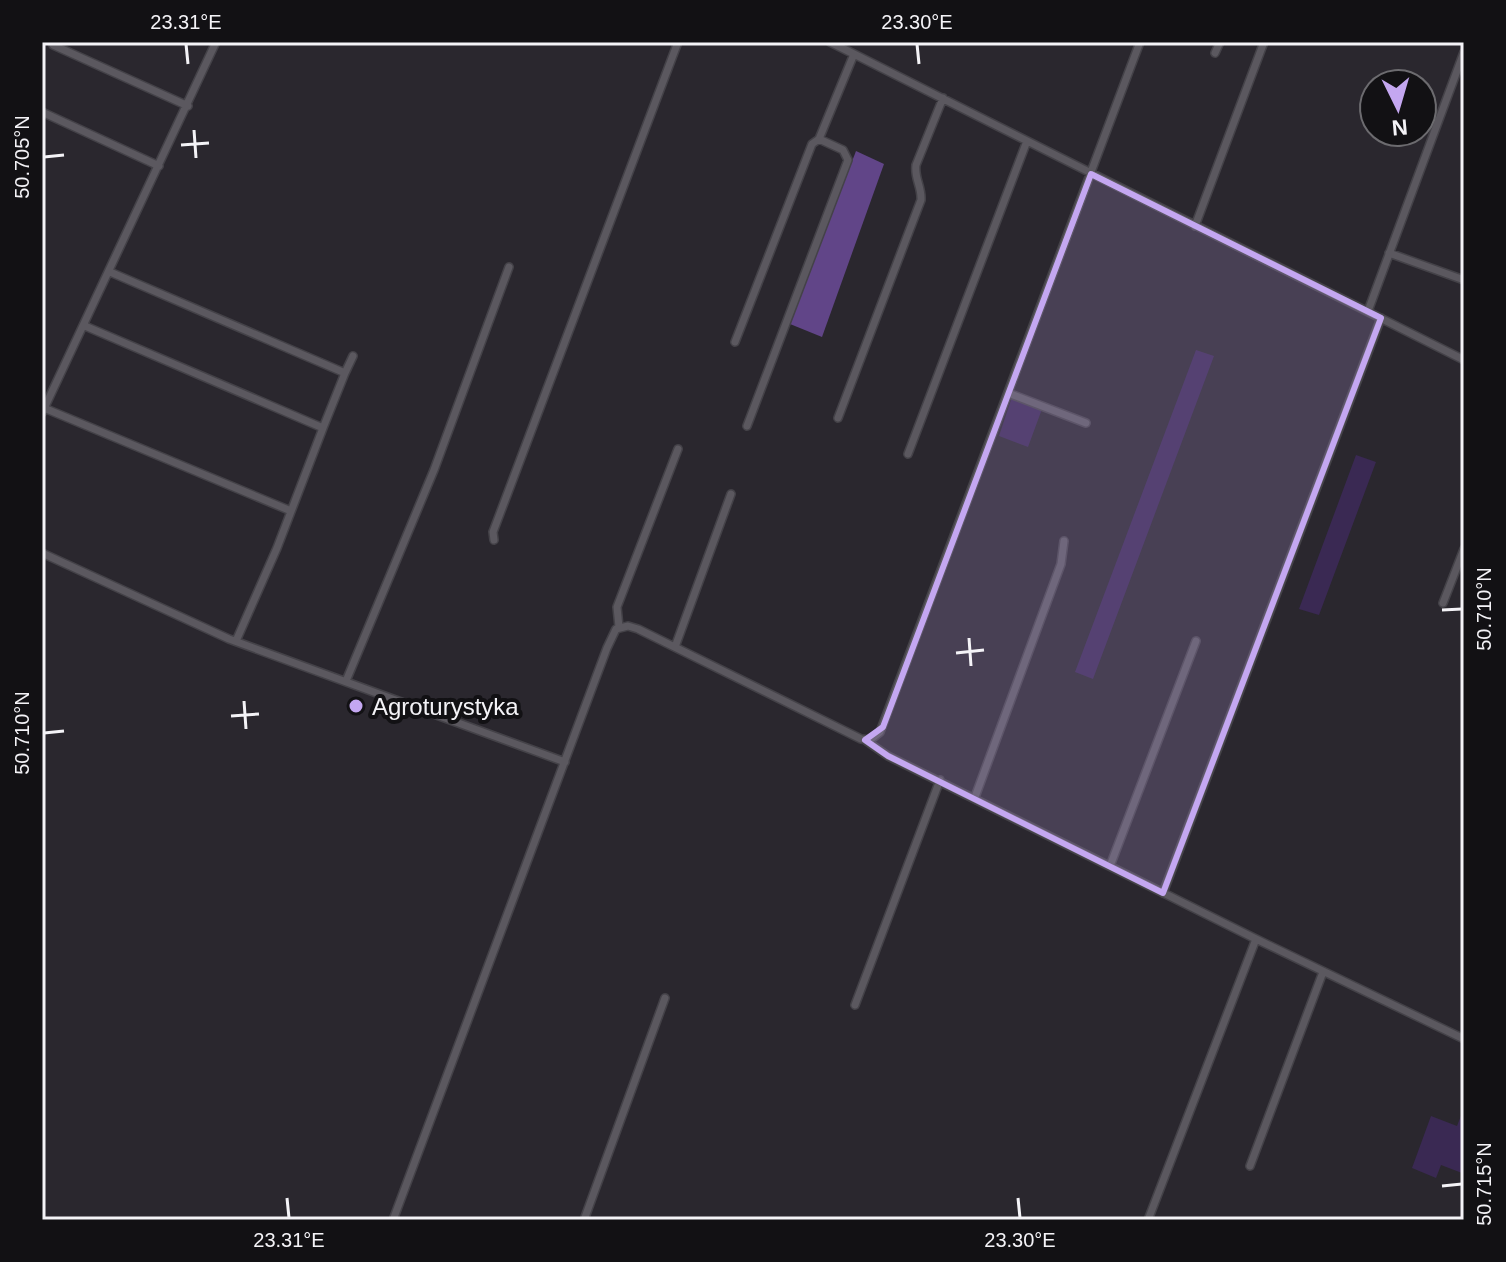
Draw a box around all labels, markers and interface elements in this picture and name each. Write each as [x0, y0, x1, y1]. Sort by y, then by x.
text: 23.31°E [150, 11, 222, 33]
text: 23.30°E [881, 11, 953, 33]
north arrow [1358, 68, 1438, 148]
text: N [1391, 114, 1409, 141]
text: 50.705°N [11, 115, 33, 199]
text: 50.710°N [1473, 567, 1495, 651]
text: 50.710°N [11, 691, 33, 775]
place label: Agroturystyka [372, 693, 519, 720]
marker: Agroturystyka [347, 697, 365, 715]
text: 50.715°N [1473, 1142, 1495, 1226]
text: 23.31°E [253, 1229, 325, 1251]
text: 23.30°E [984, 1229, 1056, 1251]

